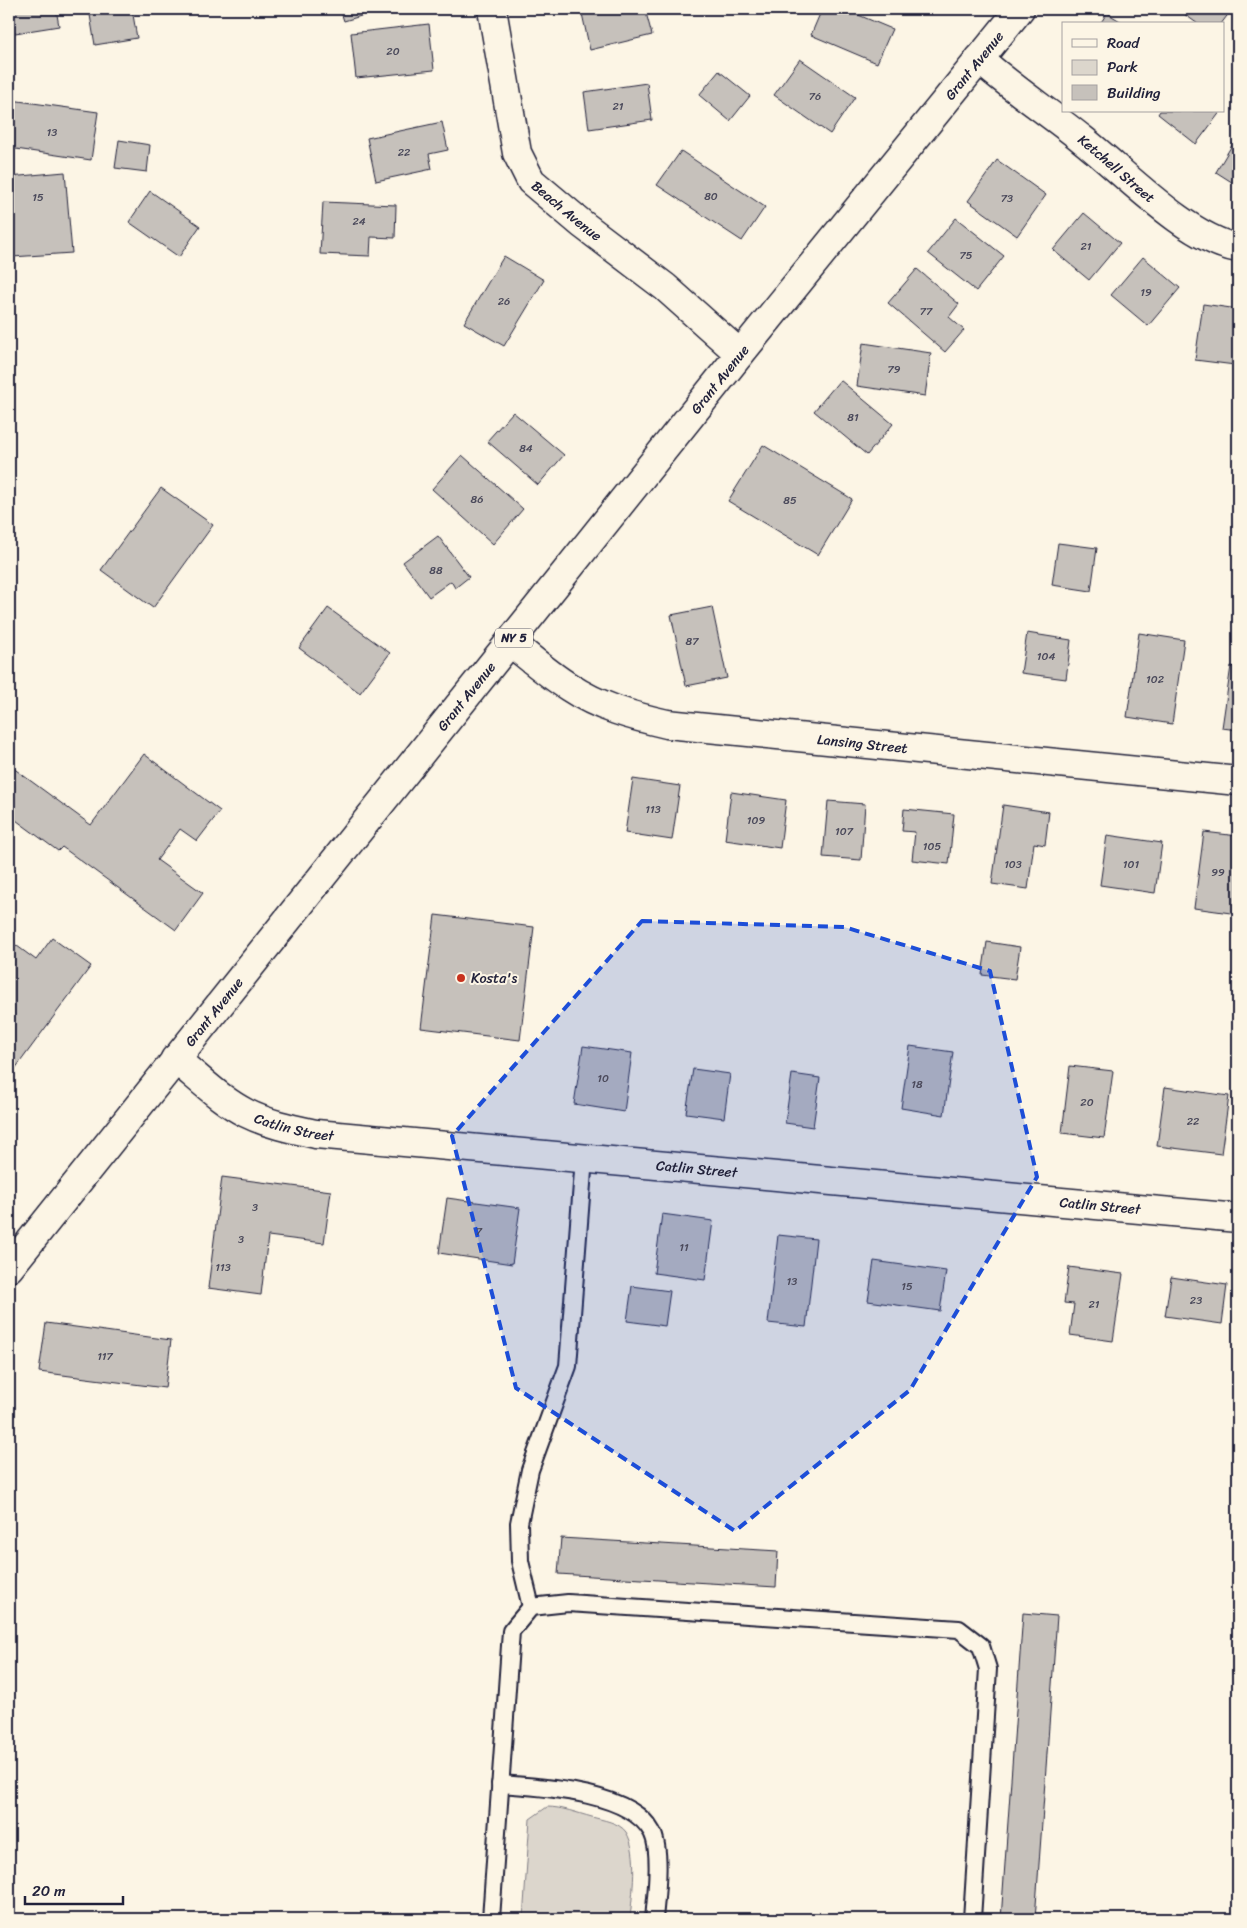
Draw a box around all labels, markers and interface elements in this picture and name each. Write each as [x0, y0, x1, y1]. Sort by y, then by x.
legend [1062, 22, 1224, 112]
street label: Grant Avenue [939, 25, 1011, 106]
text: Road [1107, 30, 1140, 56]
house number: 20 [386, 42, 400, 61]
text: Park [1107, 54, 1138, 80]
text: Building [1107, 80, 1161, 106]
house number: 76 [809, 87, 821, 106]
house number: 21 [612, 97, 624, 116]
house number: 13 [47, 123, 57, 142]
street label: Ketchell Street [1072, 128, 1161, 210]
house number: 22 [398, 143, 411, 162]
street label: Beach Avenue [525, 174, 607, 248]
house number: 80 [704, 187, 718, 206]
house number: 15 [32, 188, 44, 207]
house number: 73 [1001, 189, 1013, 208]
house number: 24 [352, 212, 366, 231]
house number: 21 [1080, 237, 1092, 256]
house number: 75 [959, 246, 973, 265]
house number: 19 [1140, 283, 1152, 302]
house number: 26 [498, 292, 510, 311]
house number: 77 [920, 302, 933, 321]
street label: Grant Avenue [684, 339, 756, 420]
house number: 79 [887, 360, 901, 379]
house number: 81 [847, 408, 859, 427]
house number: 84 [519, 439, 533, 458]
house number: 86 [471, 490, 483, 509]
house number: 85 [783, 491, 797, 510]
house number: 88 [429, 561, 443, 580]
road number: NY 5 [495, 628, 533, 648]
house number: 87 [686, 632, 699, 651]
house number: 104 [1037, 647, 1055, 666]
street label: Grant Avenue [431, 656, 502, 737]
house number: 102 [1146, 670, 1165, 689]
street label: Lansing Street [816, 727, 909, 761]
house number: 113 [645, 800, 661, 819]
house number: 109 [747, 811, 765, 830]
house number: 107 [835, 822, 854, 841]
house number: 105 [923, 837, 941, 856]
house number: 103 [1004, 855, 1022, 874]
house number: 101 [1123, 855, 1139, 874]
house number: 99 [1211, 863, 1225, 882]
place label: Kosta's [471, 966, 517, 991]
street label: Grant Avenue [178, 972, 250, 1053]
marker: Kosta's [455, 972, 467, 984]
house number: 10 [597, 1069, 609, 1088]
house number: 18 [911, 1075, 923, 1094]
house number: 20 [1080, 1093, 1094, 1112]
street label: Catlin Street [250, 1106, 336, 1149]
house number: 22 [1187, 1112, 1200, 1131]
street label: Catlin Street [655, 1153, 740, 1185]
street label: Catlin Street [1058, 1190, 1143, 1222]
house number: 3 [252, 1198, 258, 1217]
house number: 7 [476, 1222, 483, 1241]
house number: 3 [238, 1230, 244, 1249]
house number: 11 [679, 1238, 689, 1257]
house number: 113 [215, 1258, 231, 1277]
house number: 13 [787, 1272, 797, 1291]
house number: 15 [901, 1277, 913, 1296]
house number: 23 [1190, 1291, 1202, 1310]
house number: 21 [1088, 1295, 1100, 1314]
house number: 117 [97, 1347, 114, 1366]
scale bar [25, 1873, 122, 1905]
text: 20 m [32, 1878, 66, 1904]

